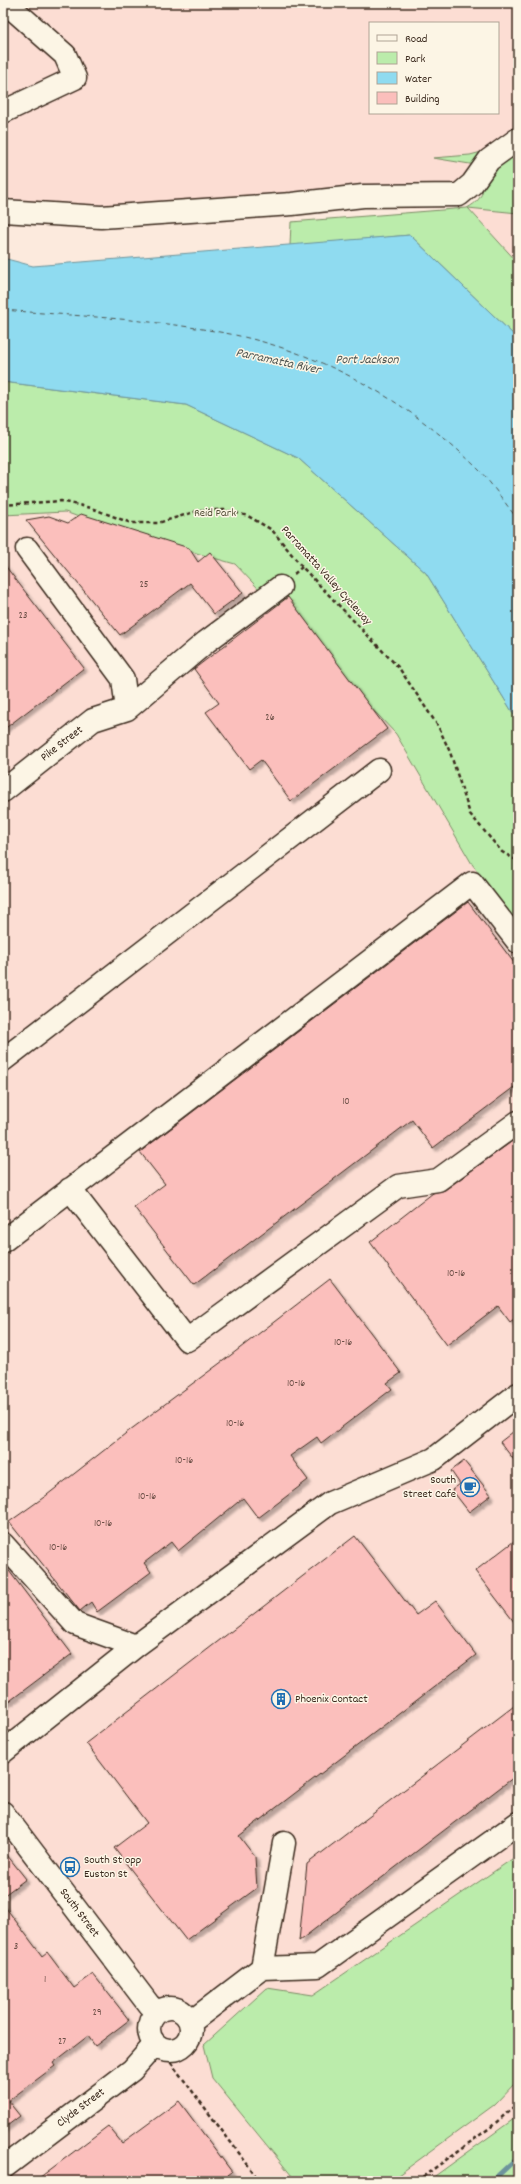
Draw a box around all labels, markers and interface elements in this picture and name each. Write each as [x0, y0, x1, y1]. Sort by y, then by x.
legend [369, 22, 499, 114]
text: Road [405, 31, 427, 48]
text: Park [405, 51, 426, 68]
text: Water [405, 71, 432, 88]
text: Building [405, 91, 440, 108]
water label: Parramatta River [234, 344, 324, 381]
water label: Port Jackson [336, 351, 399, 370]
park label: Reid Park [194, 505, 236, 522]
street label: Parramatta Valley Cycleway [277, 522, 376, 630]
house number: 25 [140, 578, 149, 592]
house number: 23 [19, 609, 27, 623]
house number: 26 [265, 711, 275, 725]
street label: Pike Street [37, 722, 87, 766]
house number: 10 [342, 1095, 350, 1109]
house number: 10-16 [447, 1267, 465, 1281]
house number: 10-16 [334, 1336, 352, 1350]
house number: 10-16 [287, 1377, 305, 1391]
house number: 10-16 [226, 1417, 244, 1431]
house number: 10-16 [175, 1454, 193, 1468]
place label: South Street Cafe [403, 1472, 456, 1503]
cafe icon: South Street Cafe [459, 1476, 481, 1498]
house number: 10-16 [138, 1490, 156, 1504]
house number: 10-16 [94, 1517, 112, 1531]
house number: 10-16 [49, 1541, 67, 1555]
building icon: Phoenix Contact [270, 1688, 292, 1710]
place label: Phoenix Contact [295, 1691, 368, 1708]
place label: South St opp Euston St [84, 1852, 141, 1883]
bus stop icon: South St opp Euston St [59, 1856, 81, 1878]
street label: South Street [55, 1885, 103, 1942]
house number: 3 [14, 1940, 18, 1954]
house number: 1 [44, 1973, 46, 1987]
house number: 29 [93, 2006, 101, 2020]
house number: 27 [58, 2035, 66, 2049]
street label: Clyde Street [53, 2084, 109, 2132]

